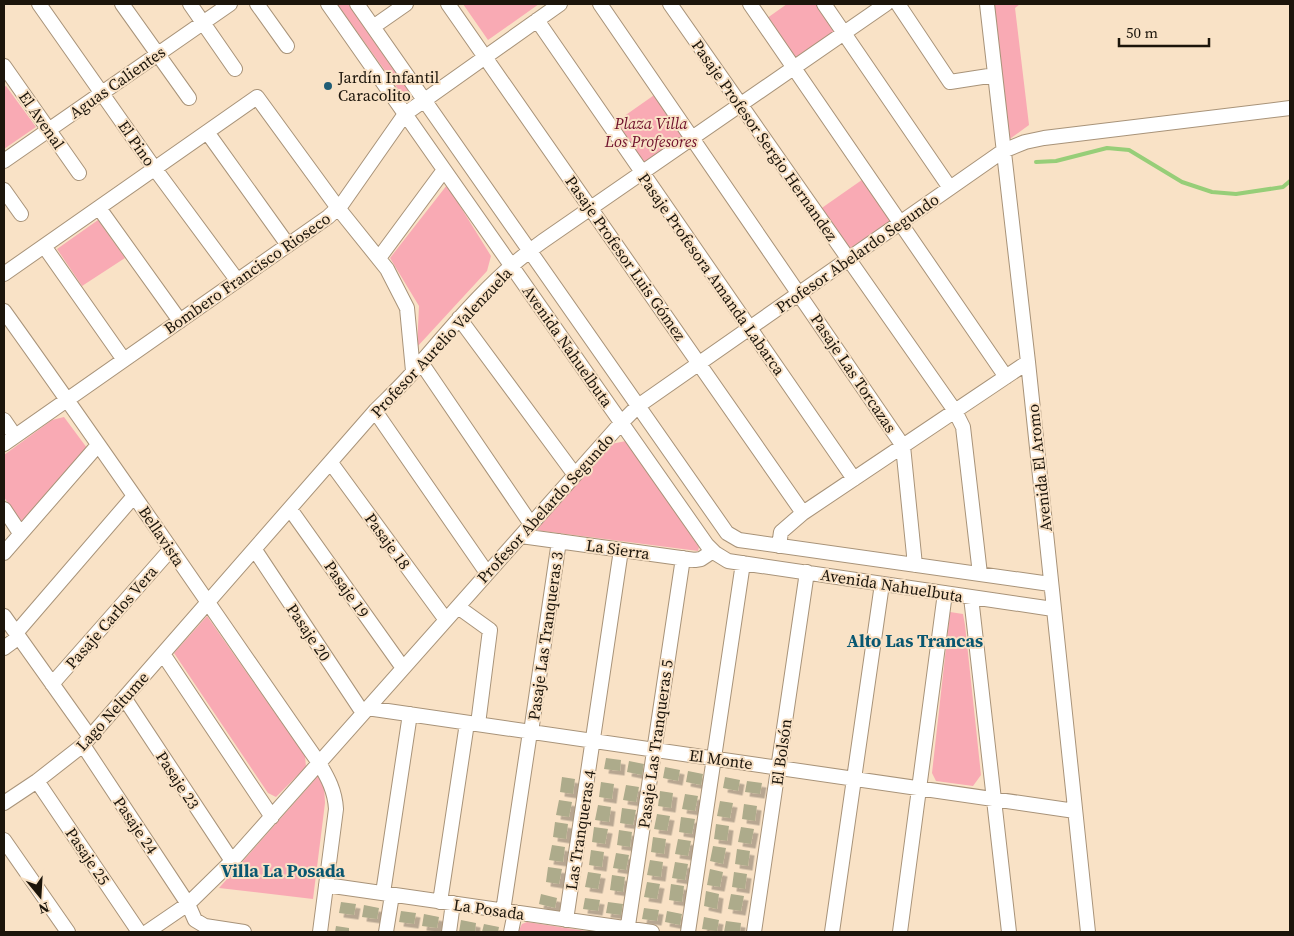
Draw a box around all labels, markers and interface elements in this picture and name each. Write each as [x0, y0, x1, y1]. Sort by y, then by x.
scale bar [1119, 15, 1209, 47]
text: 50 m [1126, 22, 1158, 43]
street label: Pasaje Profesor Sergio Hernandez [687, 35, 843, 245]
street label: Aguas Calientes [64, 41, 170, 123]
place label: Jardín Infantil Caracolito [337, 66, 439, 106]
marker: Jardín Infantil Caracolito [322, 80, 334, 92]
street label: El Avenal [14, 87, 70, 154]
park label: Plaza Villa Los Profesores [604, 112, 697, 152]
street label: El Pino [113, 116, 161, 170]
street label: Pasaje Profesora Amanda Labarca [633, 168, 791, 380]
street label: Pasaje Profesor Luis Gómez [561, 171, 691, 345]
street label: Profesor Abelardo Segundo [771, 188, 943, 318]
street label: Bombero Francisco Rioseco [159, 207, 335, 339]
street label: Profesor Aurelio Valenzuela [366, 262, 517, 422]
street label: Avenida Nahuelbuta [518, 281, 619, 412]
street label: Pasaje Las Torcazas [806, 309, 902, 437]
street label: Avenida El Aromo [1021, 403, 1057, 533]
street label: Profesor Abelardo Segundo [472, 428, 618, 588]
street label: Bellavista [134, 501, 191, 571]
street label: Pasaje 18 [360, 508, 416, 574]
street label: La Sierra [585, 534, 652, 564]
street label: Pasaje Las Tranqueras 3 [522, 550, 568, 722]
street label: Pasaje 19 [319, 556, 375, 622]
street label: Pasaje Carlos Vera [60, 560, 163, 673]
street label: Avenida Nahuelbuta [819, 563, 966, 607]
street label: Pasaje 20 [282, 599, 336, 665]
district label: Alto Las Trancas [847, 628, 983, 653]
street label: Pasaje Las Tranqueras 5 [632, 658, 678, 830]
street label: Lago Neltume [70, 667, 154, 755]
street label: El Bolsón [765, 717, 797, 787]
street label: El Monte [688, 744, 754, 774]
street label: Pasaje 23 [151, 747, 205, 813]
street label: Las Tranqueras 4 [560, 768, 600, 892]
street label: Pasaje 24 [109, 792, 163, 858]
street label: Pasaje 25 [61, 823, 115, 889]
district label: Villa La Posada [221, 858, 346, 883]
north arrow [15, 871, 65, 921]
street label: La Posada [452, 893, 527, 925]
text: N [36, 897, 52, 919]

